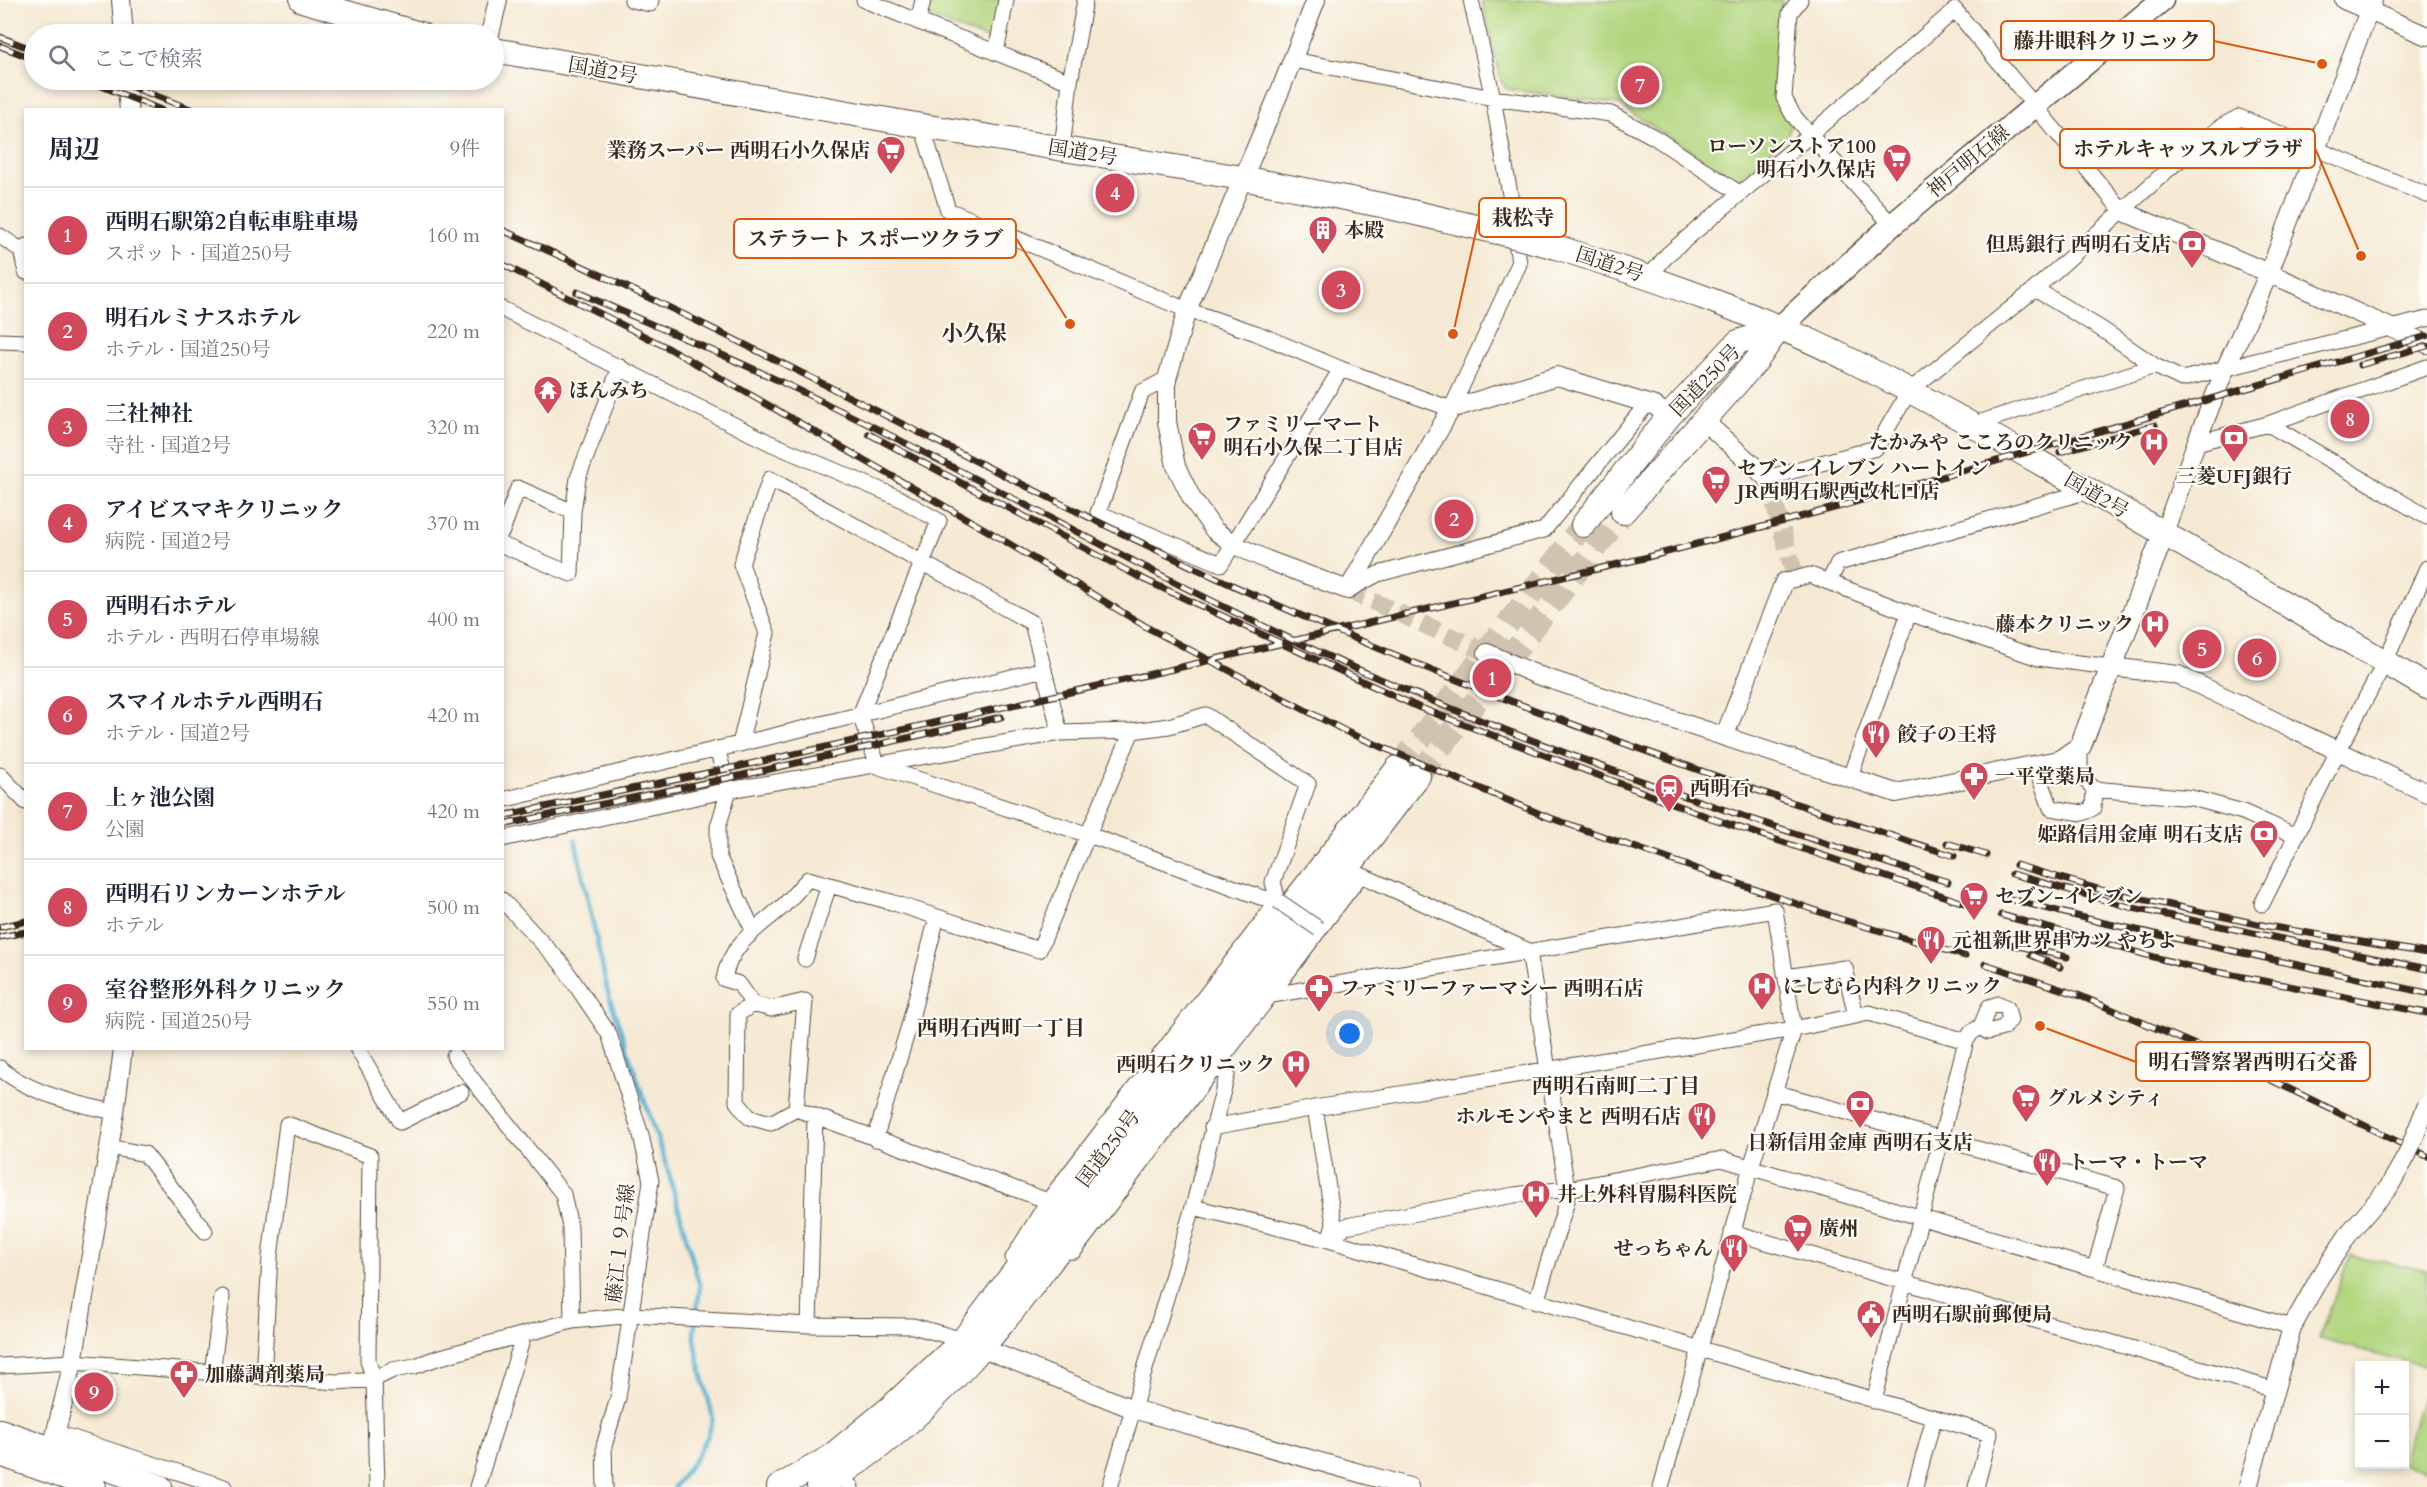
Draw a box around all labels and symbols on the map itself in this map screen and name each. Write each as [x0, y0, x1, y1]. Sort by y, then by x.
callout: 藤井眼科クリニック [2001, 21, 2214, 60]
text: 藤井眼科クリニック [2013, 27, 2201, 56]
street label: 国道2号 [566, 51, 640, 90]
pin: 7 [1620, 62, 1660, 107]
street label: 神戸明石線 [1921, 119, 2015, 204]
callout: ホテルキャッスルプラザ [2060, 129, 2315, 168]
place label: ローソンストア100 明石小久保店 [1707, 133, 1876, 183]
supermarket icon: 業務スーパー 西明石小久保店 [875, 134, 907, 176]
street label: 国道2号 [1046, 134, 1120, 171]
text: ホテルキャッスルプラザ [2073, 135, 2303, 164]
place label: 業務スーパー 西明石小久保店 [607, 137, 870, 164]
supermarket icon: ローソンストア100 明石小久保店 [1881, 142, 1913, 184]
pin: 4 [1096, 170, 1134, 216]
callout: 栽松寺 [1479, 198, 1566, 237]
text: 栽松寺 [1492, 204, 1555, 233]
building icon: 本殿 [1307, 214, 1339, 256]
place label: 本殿 [1344, 217, 1384, 244]
callout: ステラート スポーツクラブ [734, 219, 1016, 258]
text: ステラート スポーツクラブ [747, 225, 1003, 254]
bank icon: 但馬銀行 西明石支店 [2176, 228, 2208, 270]
place label: 但馬銀行 西明石支店 [1986, 231, 2171, 258]
street label: 国道2号 [1572, 241, 1647, 288]
pin: 3 [1322, 268, 1360, 312]
district label: 小久保 [941, 319, 1007, 349]
street label: 国道250号 [1664, 338, 1747, 422]
temple icon: ほんみち [532, 374, 564, 416]
place label: ほんみち [569, 377, 649, 404]
pin: 8 [2330, 396, 2370, 442]
place label: ファミリーマート 明石小久保二丁目店 [1223, 411, 1403, 461]
supermarket icon: ファミリーマート 明石小久保二丁目店 [1186, 420, 1218, 462]
bank icon: 三菱UFJ銀行 [2218, 422, 2250, 464]
hospital icon: たかみや こころのクリニック [2138, 426, 2170, 468]
place label: たかみや こころのクリニック [1869, 429, 2133, 456]
place label: セブン-イレブン ハートイン JR西明石駅西改札口店 [1734, 455, 1989, 505]
place label: 三菱UFJ銀行 [2176, 463, 2292, 490]
supermarket icon: セブン-イレブン ハートイン JR西明石駅西改札口店 [1700, 464, 1732, 506]
street label: 国道2号 [2060, 466, 2134, 525]
pin: 2 [1434, 496, 1474, 542]
hospital icon: 藤本クリニック [2139, 608, 2171, 650]
place label: 藤本クリニック [1995, 611, 2134, 638]
pin: 5 [2182, 626, 2222, 672]
pin: 6 [2238, 636, 2276, 680]
pin: 1 [1472, 656, 1512, 700]
restaurant icon: 餃子の王将 [1860, 718, 1892, 760]
place label: 餃子の王将 [1897, 721, 1997, 748]
pharmacy icon: 一平堂薬局 [1958, 760, 1990, 802]
place label: 一平堂薬局 [1995, 763, 2095, 790]
station icon: 西明石 [1653, 772, 1685, 814]
place label: 西明石 [1690, 775, 1750, 802]
bank icon: 姫路信用金庫 明石支店 [2248, 818, 2280, 860]
place label: 姫路信用金庫 明石支店 [2038, 821, 2243, 848]
supermarket icon: セブン-イレブン [1958, 880, 1990, 922]
place label: セブン-イレブン [1995, 883, 2143, 910]
restaurant icon: 元祖新世界串カツ やちよ [1915, 924, 1947, 966]
place label: 元祖新世界串カツ やちよ [1952, 927, 2177, 954]
hospital icon: にしむら内科クリニック [1746, 970, 1778, 1012]
pharmacy icon: ファミリーファーマシー 西明石店 [1303, 972, 1335, 1014]
place label: にしむら内科クリニック [1783, 973, 2002, 1000]
place label: ファミリーファーマシー 西明石店 [1340, 975, 1644, 1002]
district label: 西明石西町一丁目 [917, 1014, 1085, 1043]
your location [1335, 1019, 1364, 1048]
callout: 明石警察署西明石交番 [2136, 1042, 2370, 1081]
hospital icon: 西明石クリニック [1280, 1048, 1312, 1090]
text: 明石警察署西明石交番 [2148, 1048, 2358, 1077]
place label: 西明石クリニック [1116, 1051, 1275, 1078]
district label: 西明石南町二丁目 [1532, 1072, 1700, 1101]
supermarket icon: グルメシティ [2010, 1082, 2042, 1124]
place label: グルメシティ [2047, 1085, 2164, 1112]
bank icon: 日新信用金庫 西明石支店 [1844, 1088, 1876, 1130]
restaurant icon: ホルモンやまと 西明石店 [1686, 1100, 1718, 1142]
place label: ホルモンやまと 西明石店 [1456, 1103, 1681, 1130]
street label: 国道250号 [1070, 1104, 1146, 1193]
place label: 日新信用金庫 西明石支店 [1747, 1129, 1973, 1156]
restaurant icon: トーマ・トーマ [2031, 1146, 2063, 1188]
place label: トーマ・トーマ [2068, 1149, 2208, 1176]
hospital icon: 井上外科胃腸科医院 [1520, 1178, 1552, 1220]
place label: 井上外科胃腸科医院 [1557, 1181, 1737, 1208]
street label: 藤江１９号線 [600, 1182, 641, 1304]
supermarket icon: 廣州 [1782, 1212, 1814, 1254]
place label: 廣州 [1819, 1215, 1859, 1242]
restaurant icon: せっちゃん [1718, 1232, 1750, 1274]
place label: せっちゃん [1613, 1235, 1713, 1262]
public building icon: 西明石駅前郵便局 [1855, 1298, 1887, 1340]
place label: 西明石駅前郵便局 [1892, 1301, 2052, 1328]
pharmacy icon: 加藤調剤薬局 [168, 1358, 200, 1400]
place label: 加藤調剤薬局 [205, 1361, 325, 1388]
pin: 9 [74, 1370, 113, 1414]

